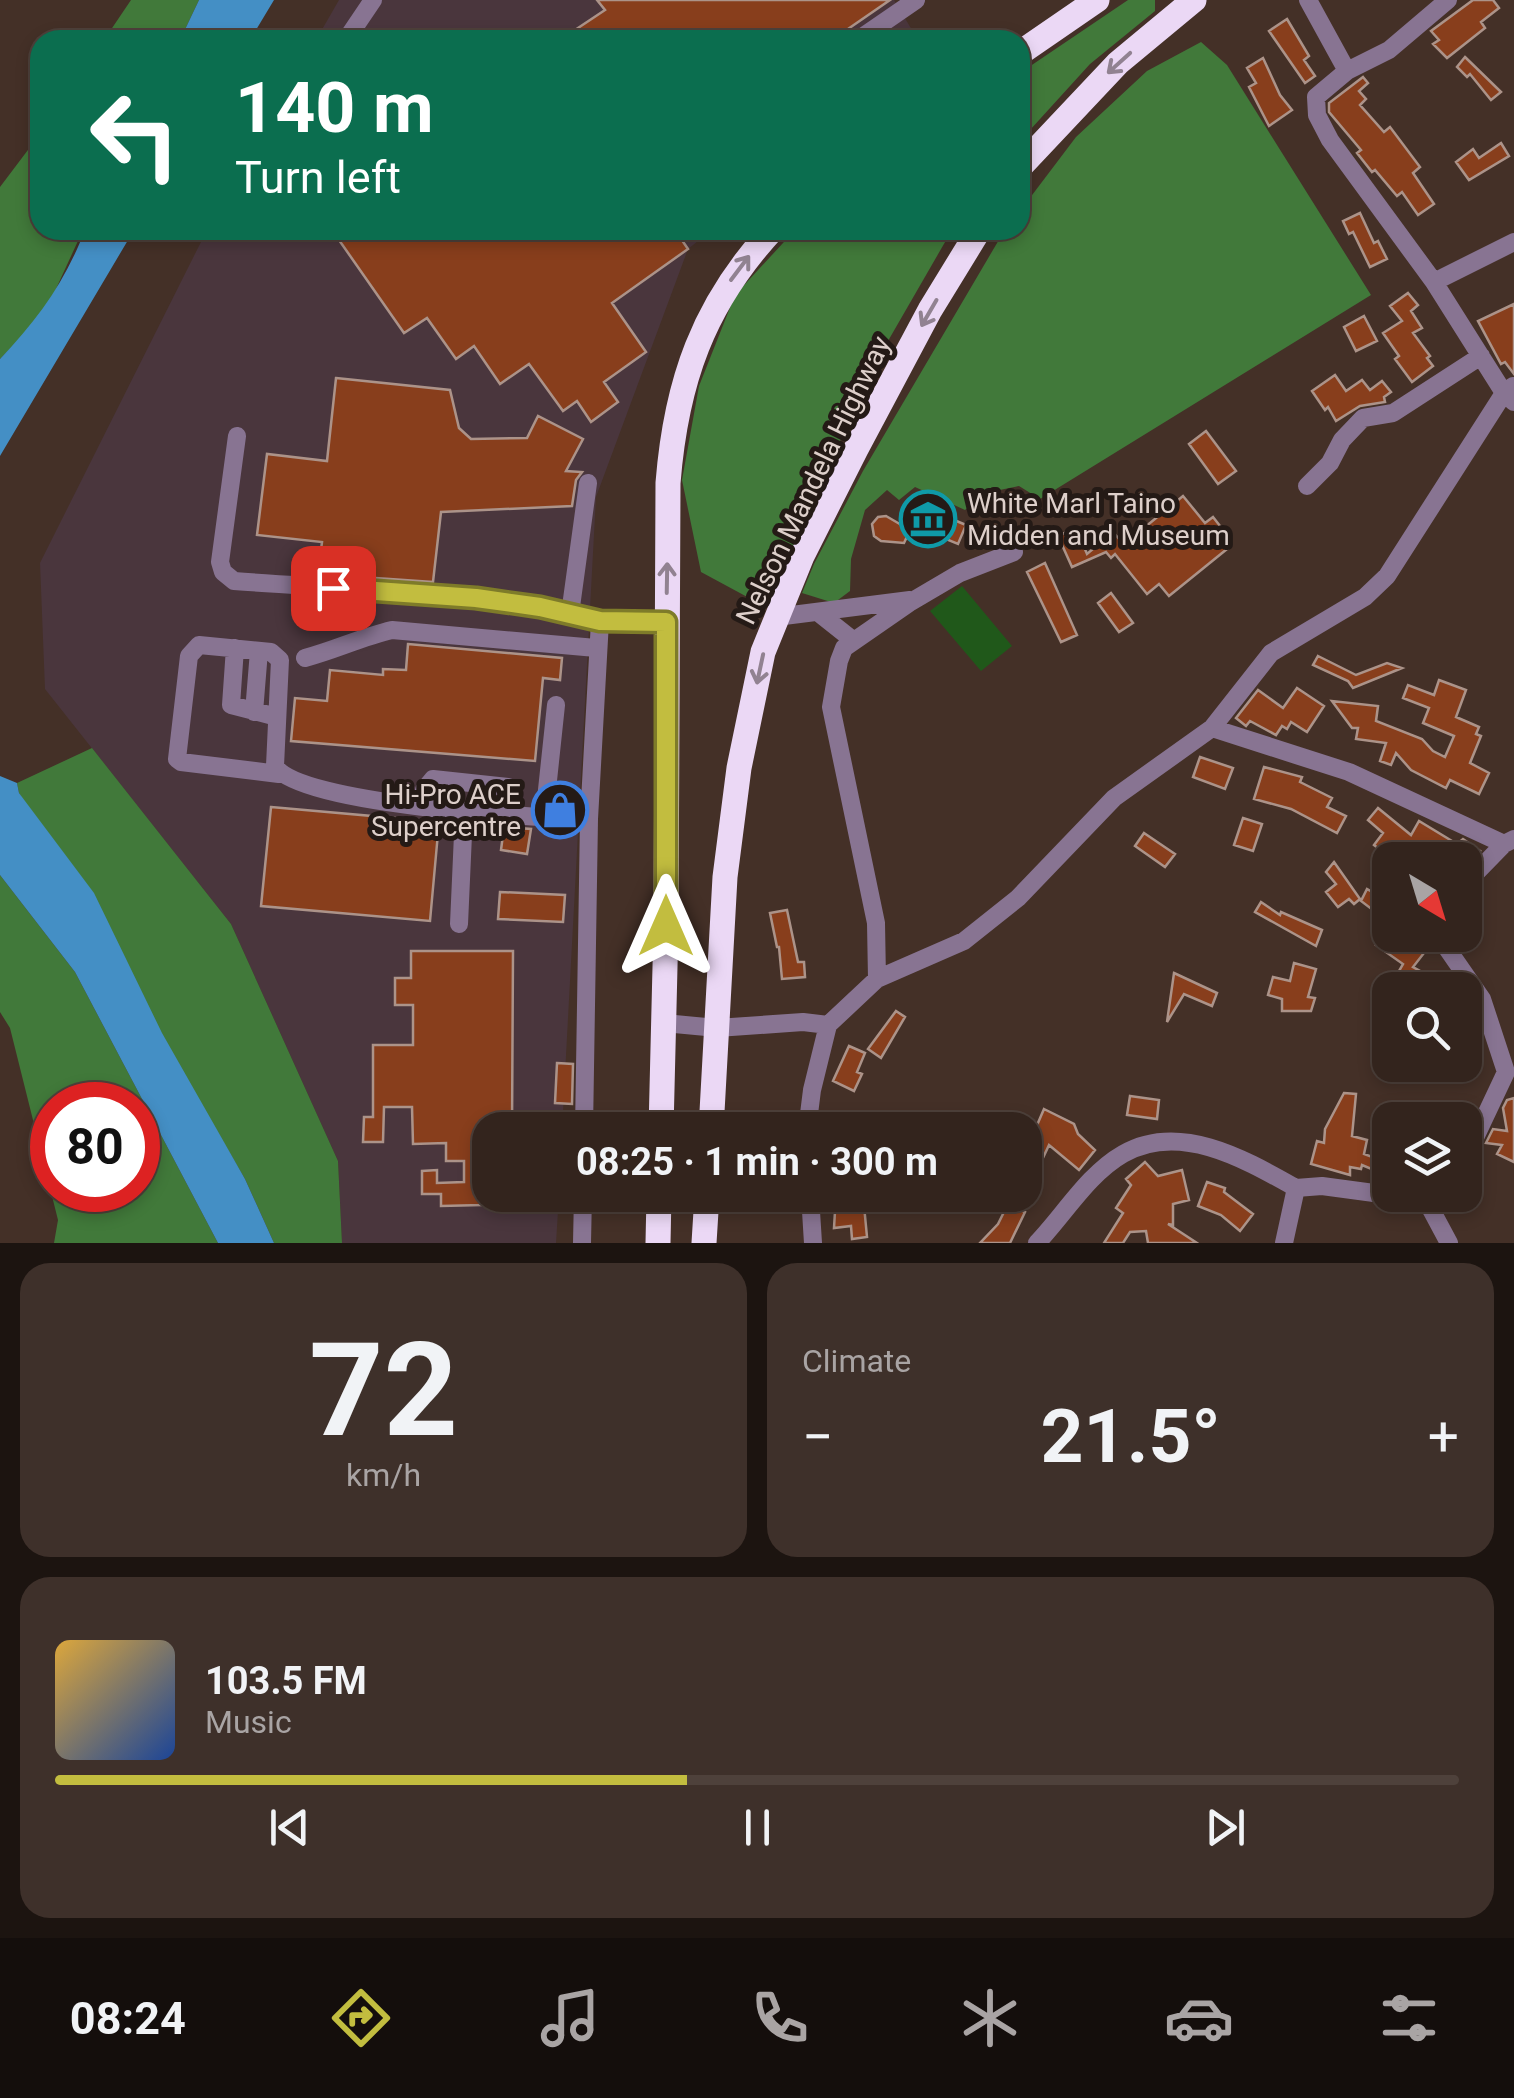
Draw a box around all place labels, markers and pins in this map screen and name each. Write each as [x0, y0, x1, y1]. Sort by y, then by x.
place label: White Marl Taino Midden and Museum [967, 487, 1230, 552]
museum icon: White Marl Taino Midden and Museum [898, 489, 958, 549]
pin [291, 546, 376, 631]
place label: Hi-Pro ACE Supercentre [371, 778, 521, 843]
shop icon: Hi-Pro ACE Supercentre [530, 780, 590, 840]

